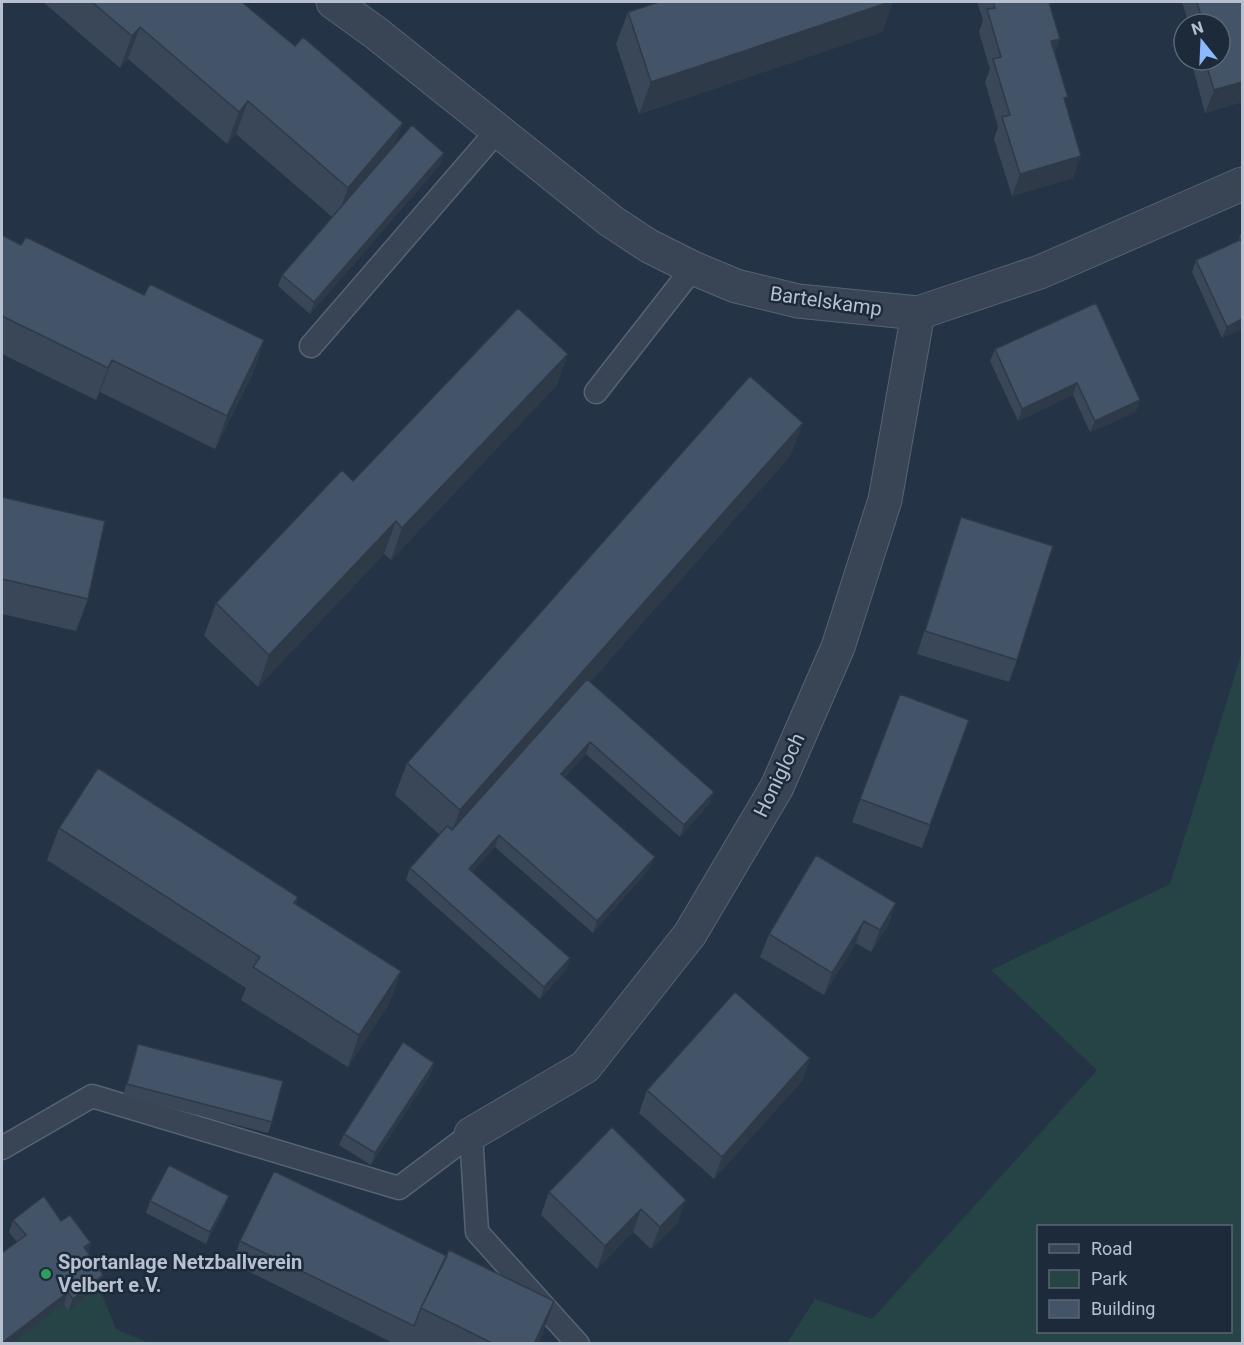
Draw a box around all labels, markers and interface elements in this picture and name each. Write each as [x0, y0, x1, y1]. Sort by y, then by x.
north arrow [1172, 12, 1232, 72]
text: N [1189, 17, 1206, 39]
street label: Bartelskamp [769, 281, 883, 321]
street label: Honigloch [748, 729, 810, 821]
legend [1037, 1225, 1232, 1333]
text: Road [1091, 1238, 1132, 1259]
place label: Sportanlage Netzballverein Velbert e.V. [58, 1250, 302, 1297]
marker: Sportanlage Netzballverein Velbert e.V. [39, 1267, 53, 1281]
text: Park [1091, 1268, 1128, 1289]
text: Building [1091, 1298, 1155, 1319]

